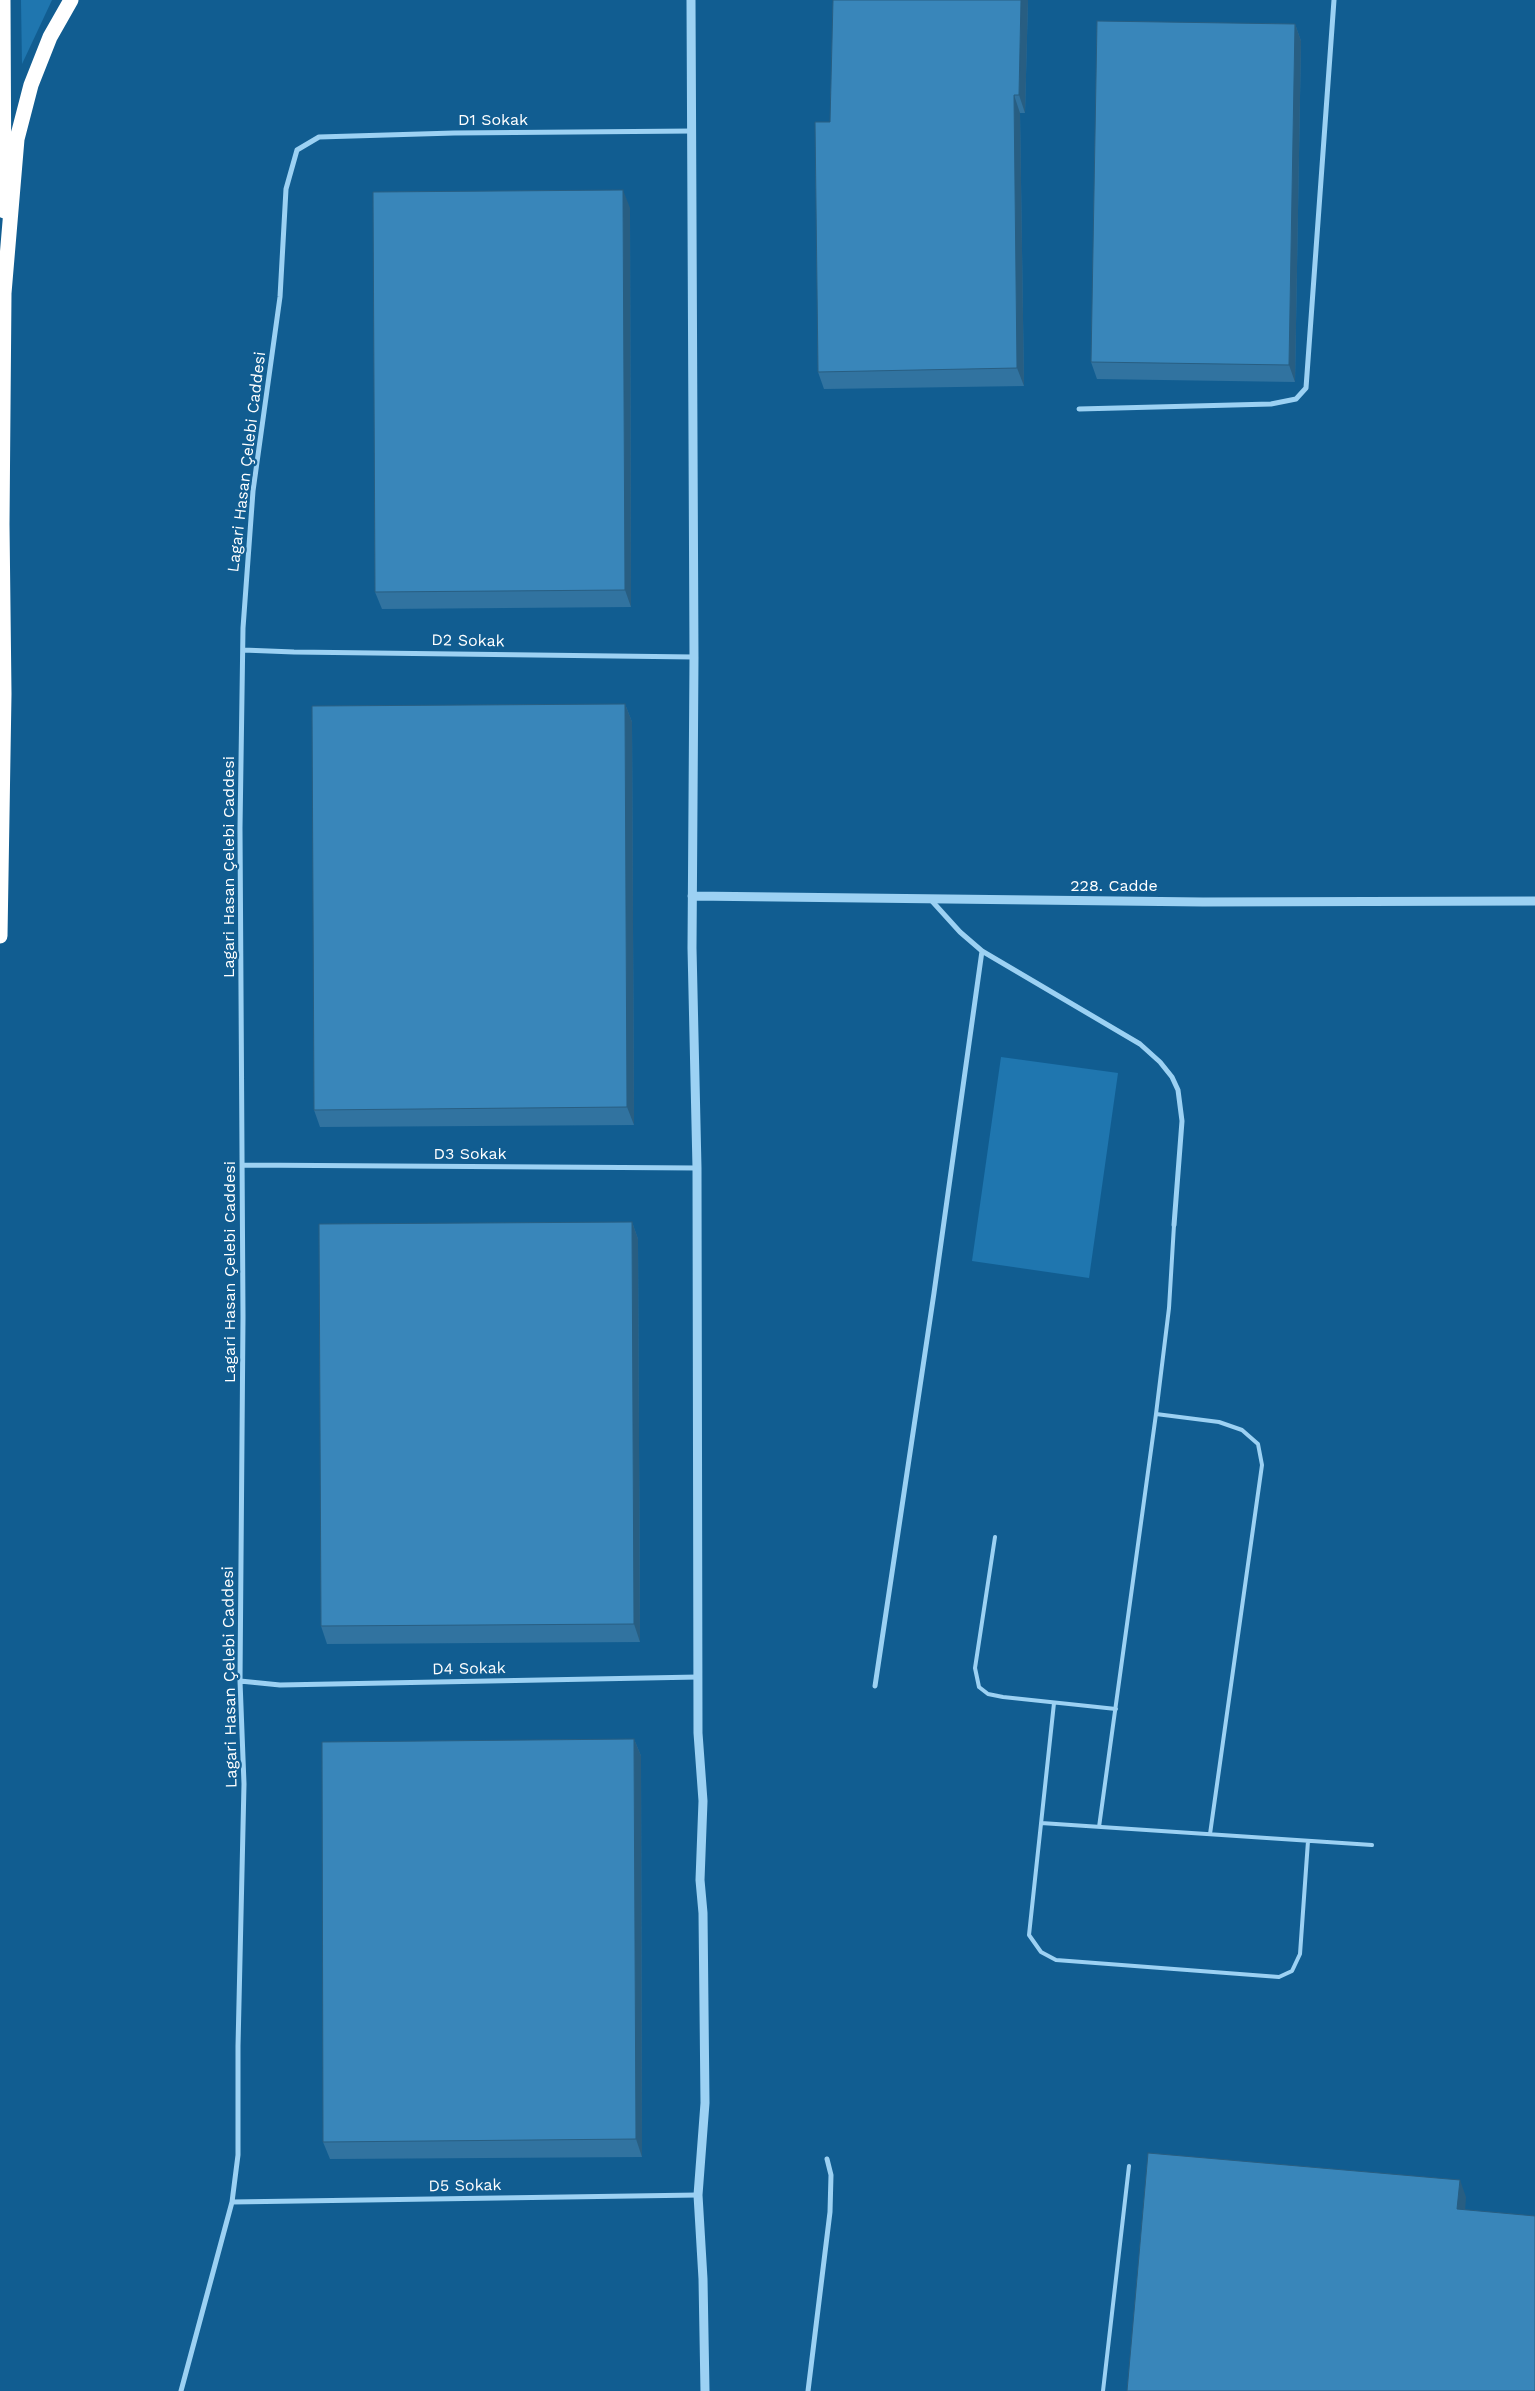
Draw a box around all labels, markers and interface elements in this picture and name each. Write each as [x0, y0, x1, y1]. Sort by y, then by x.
street label: D1 Sokak [458, 110, 528, 130]
street label: Lagari Hasan Çelebi Caddesi [224, 351, 270, 573]
street label: D2 Sokak [431, 631, 505, 651]
street label: Lagari Hasan Çelebi Caddesi [219, 756, 239, 978]
street label: 228. Cadde [1070, 876, 1158, 896]
street label: D3 Sokak [433, 1144, 507, 1164]
street label: Lagari Hasan Çelebi Caddesi [220, 1161, 240, 1383]
street label: Lagari Hasan Çelebi Caddesi [218, 1566, 242, 1788]
street label: D4 Sokak [432, 1659, 506, 1679]
street label: D5 Sokak [428, 2176, 502, 2196]

